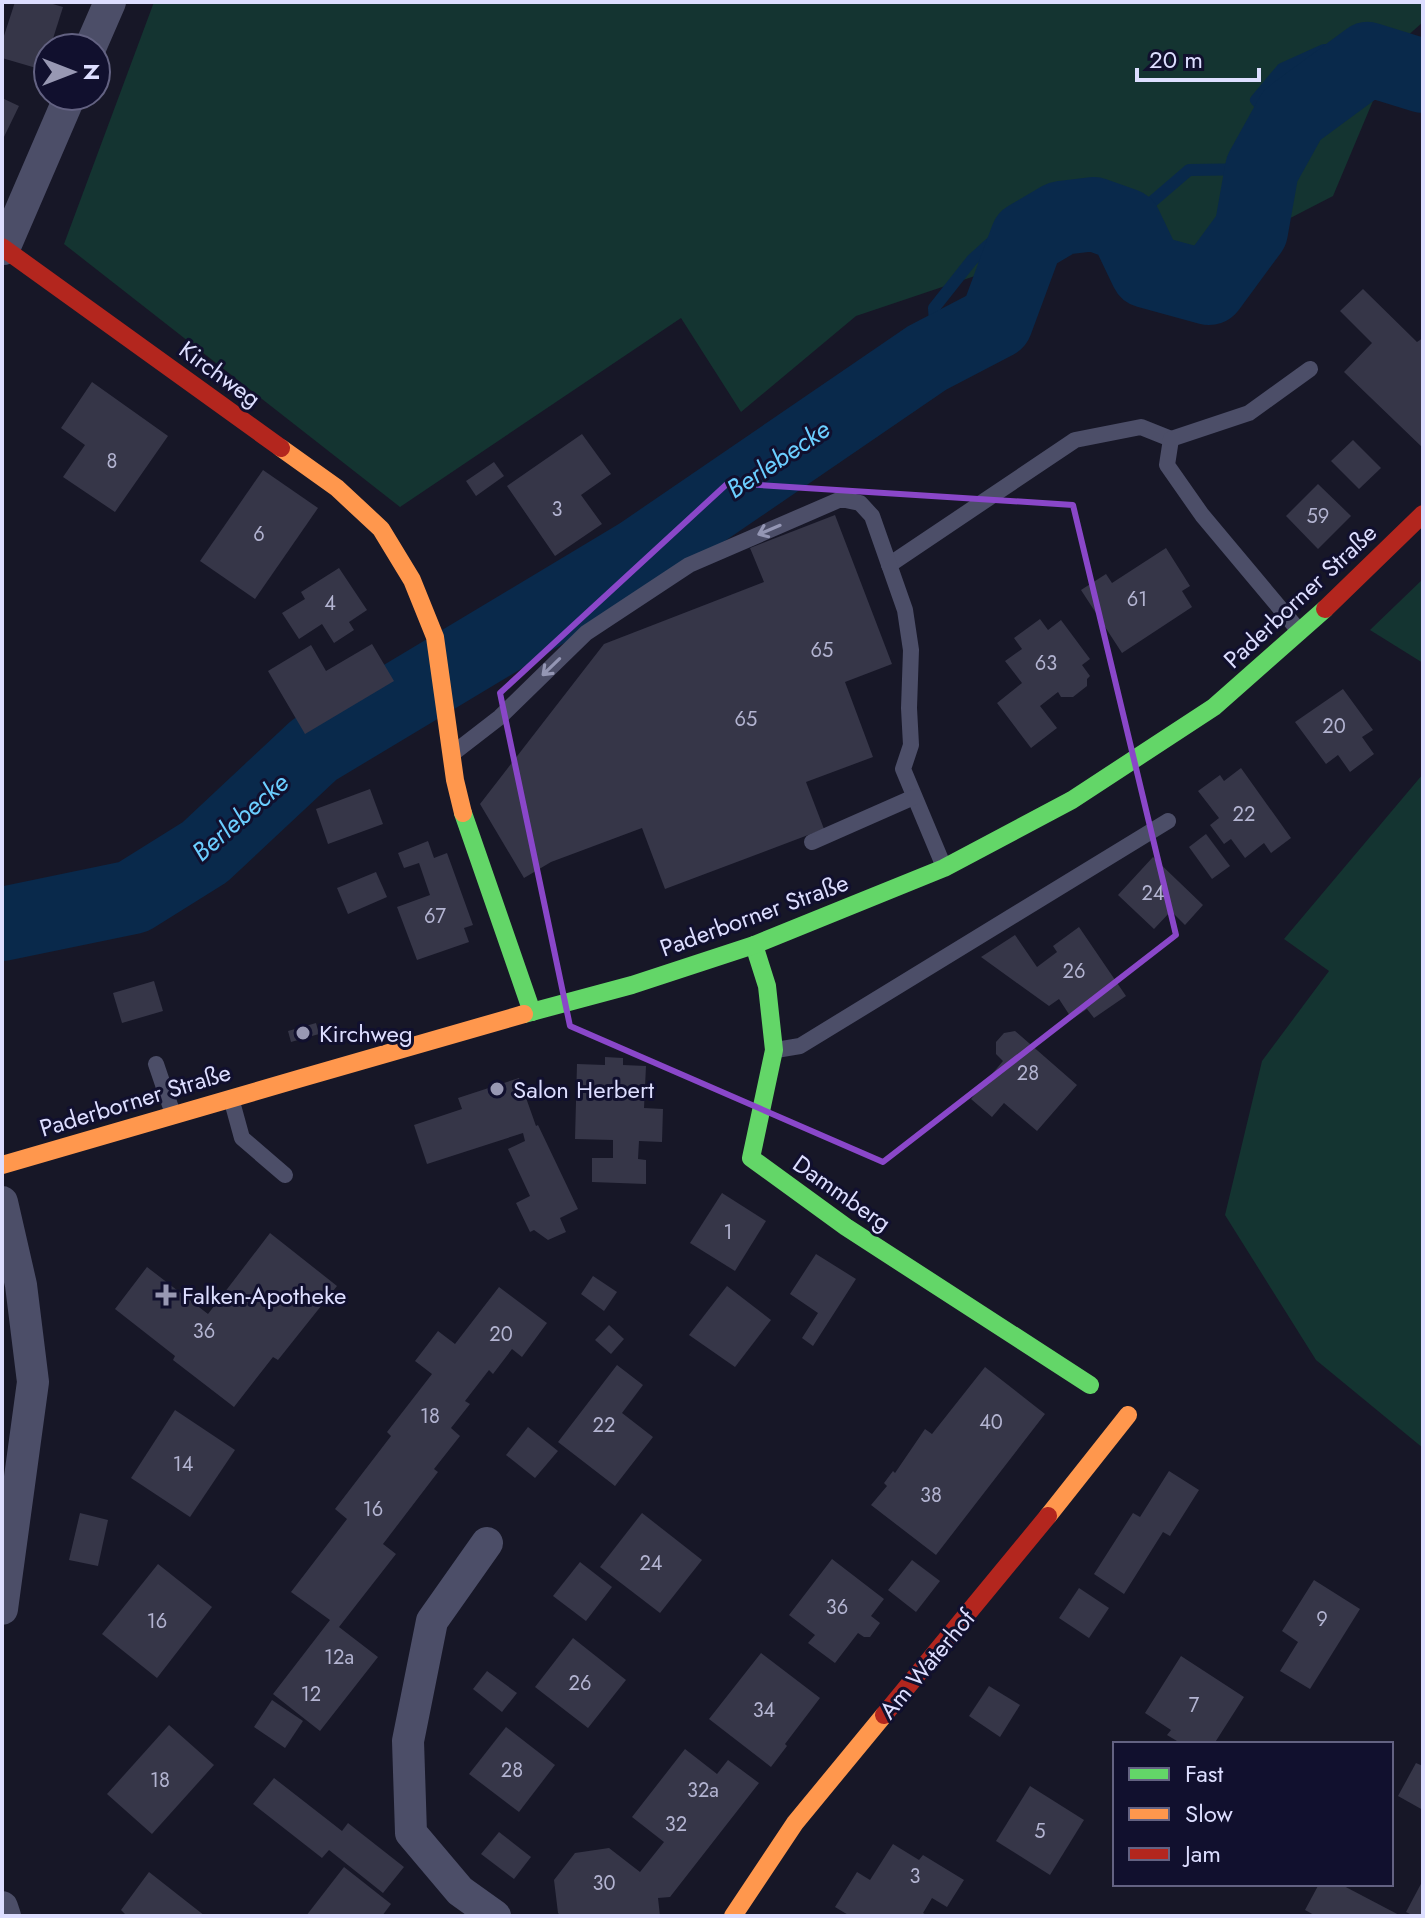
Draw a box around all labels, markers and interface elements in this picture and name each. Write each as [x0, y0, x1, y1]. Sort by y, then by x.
north arrow [32, 32, 112, 112]
scale bar [1137, 32, 1259, 82]
text: 20 m [1149, 42, 1203, 77]
text: N [76, 63, 108, 81]
street label: Kirchweg [172, 332, 268, 416]
water label: Berlebecke [719, 410, 837, 508]
house number: 8 [107, 447, 117, 476]
house number: 3 [552, 495, 563, 524]
house number: 59 [1307, 502, 1329, 531]
street label: Paderborner Straße [1216, 516, 1384, 676]
house number: 6 [253, 520, 265, 549]
one-way arrow [757, 524, 782, 539]
house number: 61 [1127, 585, 1147, 614]
house number: 4 [324, 589, 336, 618]
house number: 65 [811, 636, 833, 665]
house number: 63 [1035, 649, 1057, 678]
one-way arrow [541, 658, 561, 677]
house number: 65 [735, 705, 757, 734]
house number: 20 [1322, 712, 1346, 741]
water label: Berlebecke [183, 764, 297, 870]
house number: 22 [1233, 800, 1255, 829]
street label: Paderborner Straße [655, 865, 853, 965]
house number: 24 [1141, 879, 1165, 908]
house number: 67 [424, 902, 447, 931]
house number: 26 [1063, 957, 1085, 986]
place label: Kirchweg [319, 1016, 413, 1051]
marker: Kirchweg [294, 1024, 312, 1042]
street label: Paderborner Straße [35, 1054, 235, 1146]
house number: 28 [1017, 1059, 1039, 1088]
place label: Salon Herbert [513, 1072, 654, 1107]
marker: Salon Herbert [488, 1080, 506, 1098]
street label: Dammberg [786, 1146, 898, 1240]
house number: 1 [724, 1218, 733, 1247]
place label: Falken-Apotheke [182, 1278, 346, 1313]
marker: Falken-Apotheke [157, 1286, 175, 1304]
house number: 36 [193, 1317, 215, 1346]
house number: 20 [489, 1320, 513, 1349]
house number: 18 [420, 1402, 440, 1431]
house number: 40 [979, 1408, 1003, 1437]
house number: 22 [593, 1411, 615, 1440]
house number: 14 [173, 1450, 194, 1479]
house number: 38 [920, 1481, 942, 1510]
house number: 16 [363, 1495, 383, 1524]
house number: 24 [639, 1549, 663, 1578]
house number: 36 [826, 1593, 848, 1622]
street label: Am Waterhof [871, 1601, 984, 1726]
house number: 9 [1316, 1605, 1328, 1634]
house number: 16 [147, 1607, 167, 1636]
house number: 12a [324, 1643, 354, 1672]
house number: 26 [569, 1669, 591, 1698]
house number: 12 [301, 1680, 321, 1709]
house number: 7 [1189, 1691, 1200, 1720]
house number: 34 [753, 1696, 776, 1725]
legend [1113, 1742, 1393, 1886]
house number: 28 [501, 1756, 523, 1785]
text: Fast [1185, 1756, 1223, 1791]
house number: 18 [150, 1766, 170, 1795]
house number: 32a [687, 1776, 719, 1805]
text: Slow [1185, 1796, 1233, 1831]
house number: 32 [665, 1810, 687, 1839]
house number: 5 [1034, 1817, 1046, 1846]
text: Jam [1182, 1836, 1221, 1871]
house number: 3 [910, 1862, 921, 1891]
house number: 30 [593, 1869, 615, 1898]

